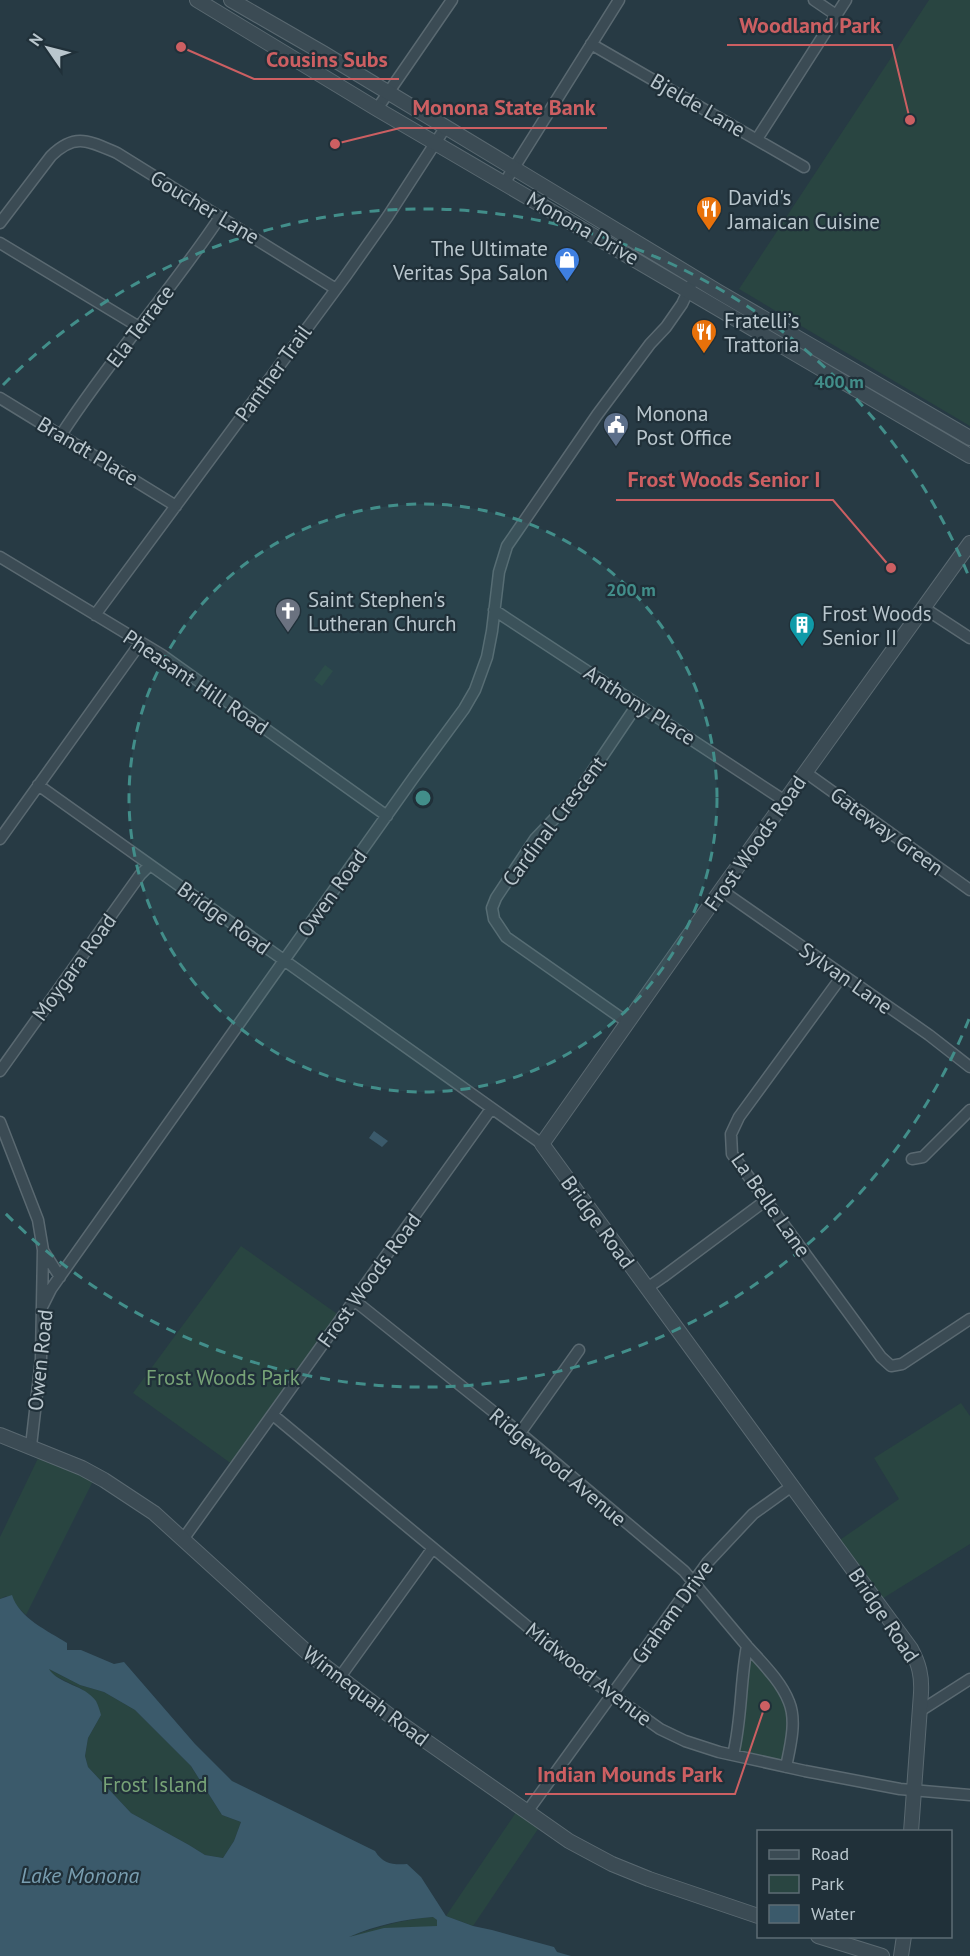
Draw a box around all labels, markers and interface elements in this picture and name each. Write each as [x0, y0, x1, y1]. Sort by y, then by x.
callout: Woodland Park [727, 5, 892, 45]
text: Woodland Park [739, 11, 881, 39]
north arrow [18, 18, 78, 78]
text: N [25, 29, 47, 49]
callout: Cousins Subs [254, 39, 399, 79]
text: Cousins Subs [266, 45, 388, 73]
street label: Bjelde Lane [646, 67, 750, 143]
callout: Monona State Bank [400, 88, 607, 128]
text: Monona State Bank [413, 93, 596, 121]
street label: Goucher Lane [145, 164, 265, 250]
place label: David's Jamaican Cuisine [727, 184, 880, 235]
street label: Monona Drive [522, 185, 644, 271]
restaurant icon: David's Jamaican Cuisine [694, 194, 724, 232]
place label: The Ultimate Veritas Spa Salon [392, 235, 548, 286]
shop icon: The Ultimate Veritas Spa Salon [552, 245, 582, 283]
street label: Ela Terrace [100, 279, 180, 373]
place label: Fratelli’s Trattoria [724, 307, 799, 358]
restaurant icon: Fratelli’s Trattoria [689, 317, 719, 355]
street label: Panther Trail [229, 319, 317, 427]
text: 400 m [814, 370, 864, 393]
place label: Monona Post Office [636, 400, 732, 451]
street label: Brandt Place [32, 410, 144, 492]
public building icon: Monona Post Office [601, 410, 631, 448]
callout: Frost Woods Senior I [616, 460, 833, 500]
text: Frost Woods Senior I [628, 465, 820, 493]
text: 200 m [606, 578, 656, 601]
place label: Saint Stephen's Lutheran Church [308, 586, 457, 637]
church icon: Saint Stephen's Lutheran Church [273, 596, 303, 634]
place label: Frost Woods Senior II [822, 600, 932, 651]
building icon: Frost Woods Senior II [787, 610, 817, 648]
street label: Pheasant Hill Road [118, 623, 274, 741]
street label: Anthony Place [579, 659, 701, 751]
street label: Cardinal Crescent [496, 750, 612, 892]
street label: Frost Woods Road [698, 770, 812, 916]
street label: Gateway Green [825, 781, 949, 881]
centre of rings [413, 788, 433, 808]
street label: Owen Road [291, 844, 373, 942]
street label: Bridge Road [172, 875, 276, 961]
street label: Moygara Road [26, 908, 122, 1026]
street label: Sylvan Lane [794, 936, 898, 1020]
street label: La Belle Lane [725, 1148, 817, 1262]
street label: Bridge Road [555, 1170, 641, 1274]
street label: Frost Woods Road [311, 1207, 427, 1353]
street label: Owen Road [21, 1308, 59, 1412]
park label: Frost Woods Park [146, 1364, 300, 1391]
street label: Ridgewood Avenue [484, 1402, 632, 1532]
street label: Graham Drive [625, 1555, 719, 1669]
street label: Bridge Road [843, 1563, 925, 1667]
street label: Midwood Avenue [520, 1616, 658, 1732]
street label: Winnequah Road [298, 1640, 434, 1752]
callout: Indian Mounds Park [525, 1754, 735, 1794]
text: Indian Mounds Park [537, 1760, 723, 1788]
park label: Frost Island [102, 1771, 208, 1798]
legend [757, 1830, 952, 1938]
text: Road [811, 1842, 849, 1865]
water label: Lake Monona [21, 1861, 139, 1889]
text: Park [811, 1872, 844, 1895]
text: Water [811, 1902, 855, 1925]

